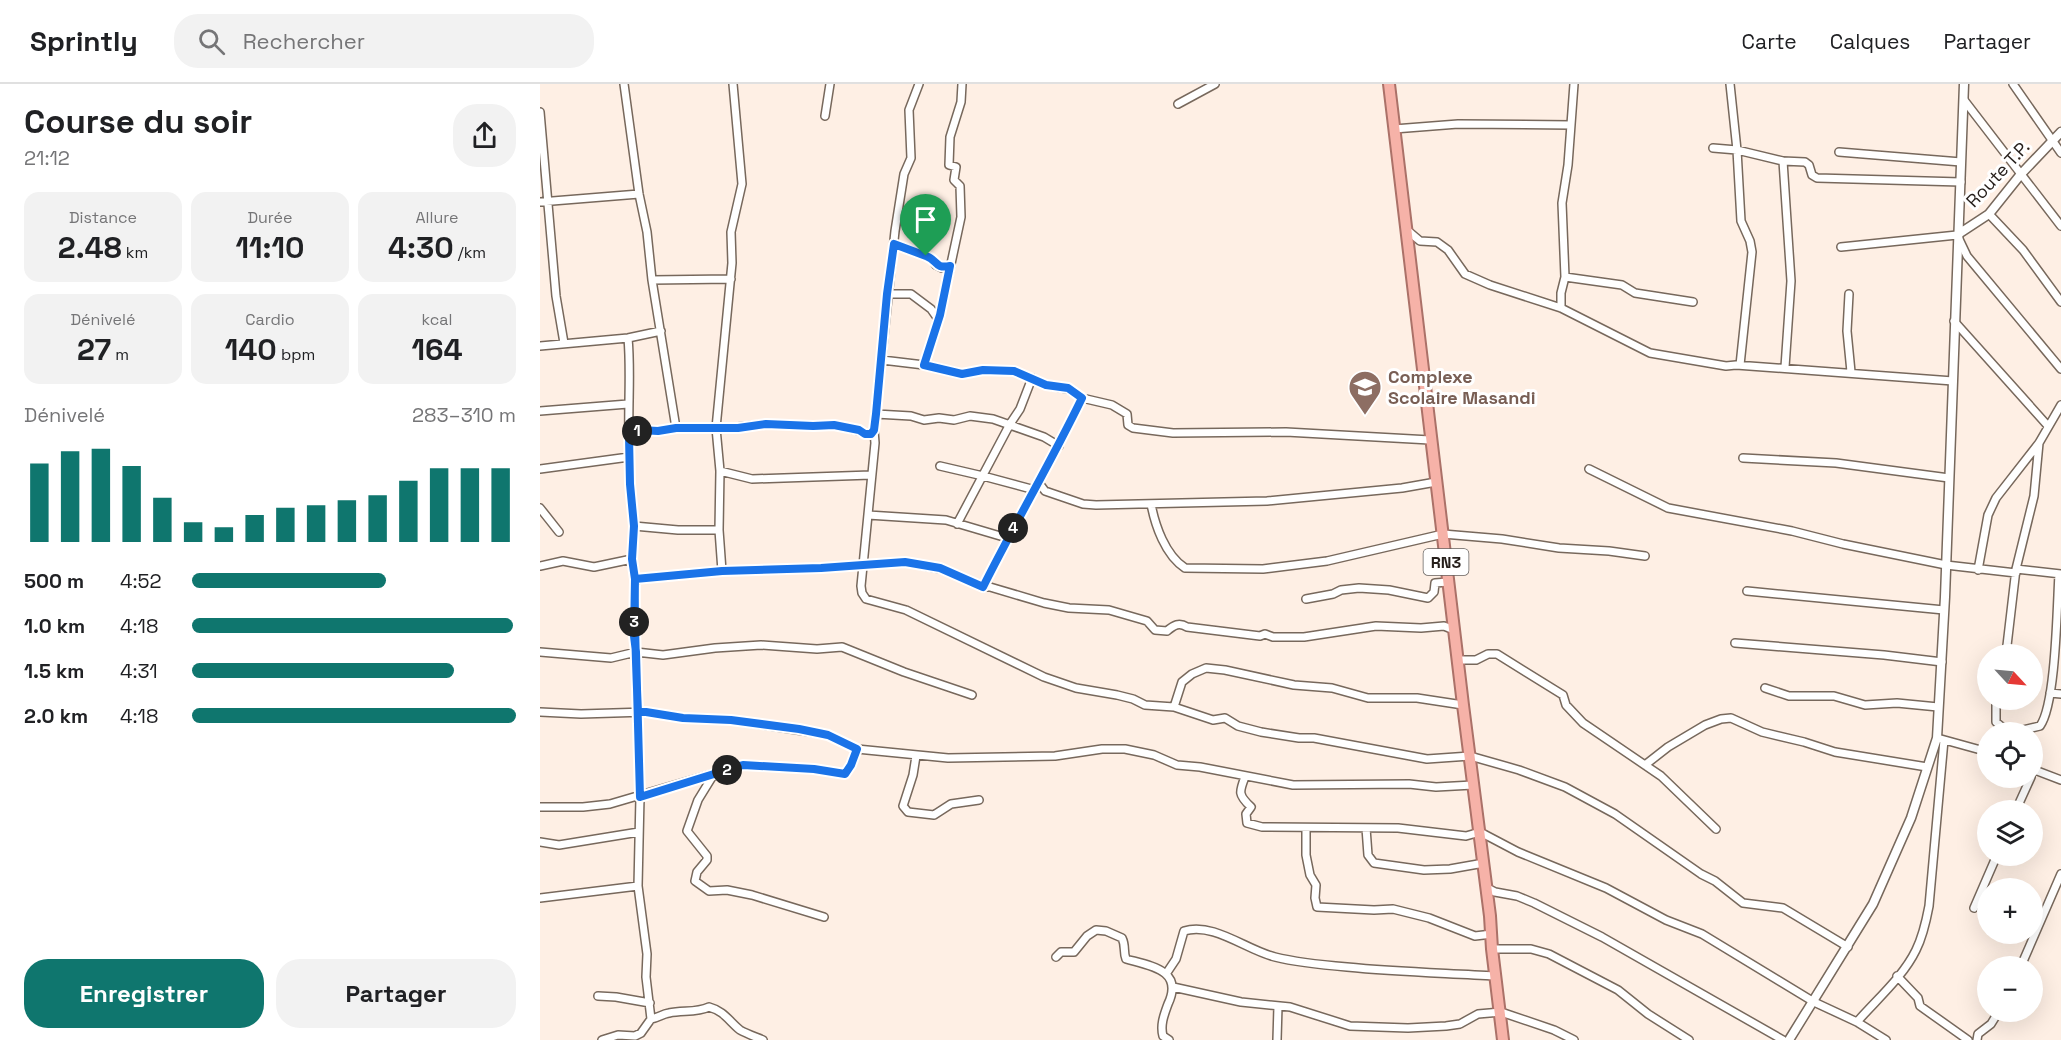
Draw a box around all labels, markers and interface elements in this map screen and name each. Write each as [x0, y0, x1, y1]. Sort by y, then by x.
search box [174, 14, 594, 68]
text: Sprintly [30, 23, 138, 59]
icon: search [195, 25, 228, 58]
text: Rechercher [243, 27, 365, 55]
text: Carte [1742, 28, 1797, 55]
text: Calques [1830, 28, 1910, 55]
text: Partager [1943, 28, 2031, 55]
text: Course du soir [24, 101, 252, 143]
button: share [453, 104, 516, 167]
street label: Route T.P. [1961, 135, 2034, 212]
text: 21:12 [24, 145, 70, 171]
pin [900, 194, 951, 256]
icon: arrive [909, 203, 942, 236]
text: Distance [69, 207, 137, 228]
text: Durée [247, 207, 293, 228]
text: Allure [416, 207, 458, 228]
text: 2.48 [58, 228, 122, 267]
text: 11:10 [235, 228, 305, 267]
text: 4:30 [388, 228, 454, 267]
text: km [122, 242, 148, 263]
text: /km [454, 242, 486, 263]
text: Dénivelé [71, 309, 135, 330]
text: Cardio [245, 309, 295, 330]
text: kcal [422, 309, 452, 330]
text: 27 [77, 330, 111, 369]
text: 140 [225, 330, 277, 369]
text: 164 [411, 330, 463, 369]
text: m [111, 344, 129, 365]
text: bpm [277, 344, 315, 365]
place label: Complexe Scolaire Masandi [1388, 365, 1536, 409]
school or university icon: Complexe Scolaire Masandi [1347, 369, 1383, 416]
text: Dénivelé [24, 402, 105, 428]
text: 283–310 m [412, 402, 516, 428]
pin: 1 [622, 416, 652, 446]
text: 1 [633, 420, 641, 441]
pin: 4 [998, 513, 1028, 543]
text: 4 [1008, 517, 1018, 538]
road number: RN3 [1424, 549, 1468, 575]
text: 500 m [24, 568, 84, 594]
text: 4:52 [120, 568, 161, 594]
pin: 3 [619, 607, 649, 637]
text: 3 [629, 611, 639, 632]
text: 1.0 km [24, 613, 85, 639]
text: 4:18 [120, 613, 158, 639]
north arrow [1977, 644, 2043, 710]
map controls [1977, 644, 2043, 1022]
text: 1.5 km [24, 658, 84, 684]
text: 4:31 [120, 658, 158, 684]
text: 2.0 km [24, 703, 88, 729]
text: 4:18 [120, 703, 158, 729]
button: locate [1977, 722, 2043, 788]
pin: 2 [712, 755, 742, 785]
text: 2 [722, 759, 732, 780]
button: layers [1977, 800, 2043, 866]
button: + [1977, 878, 2043, 944]
button: − [1977, 956, 2043, 1022]
button: Enregistrer [24, 959, 264, 1028]
button: Partager [276, 959, 516, 1028]

